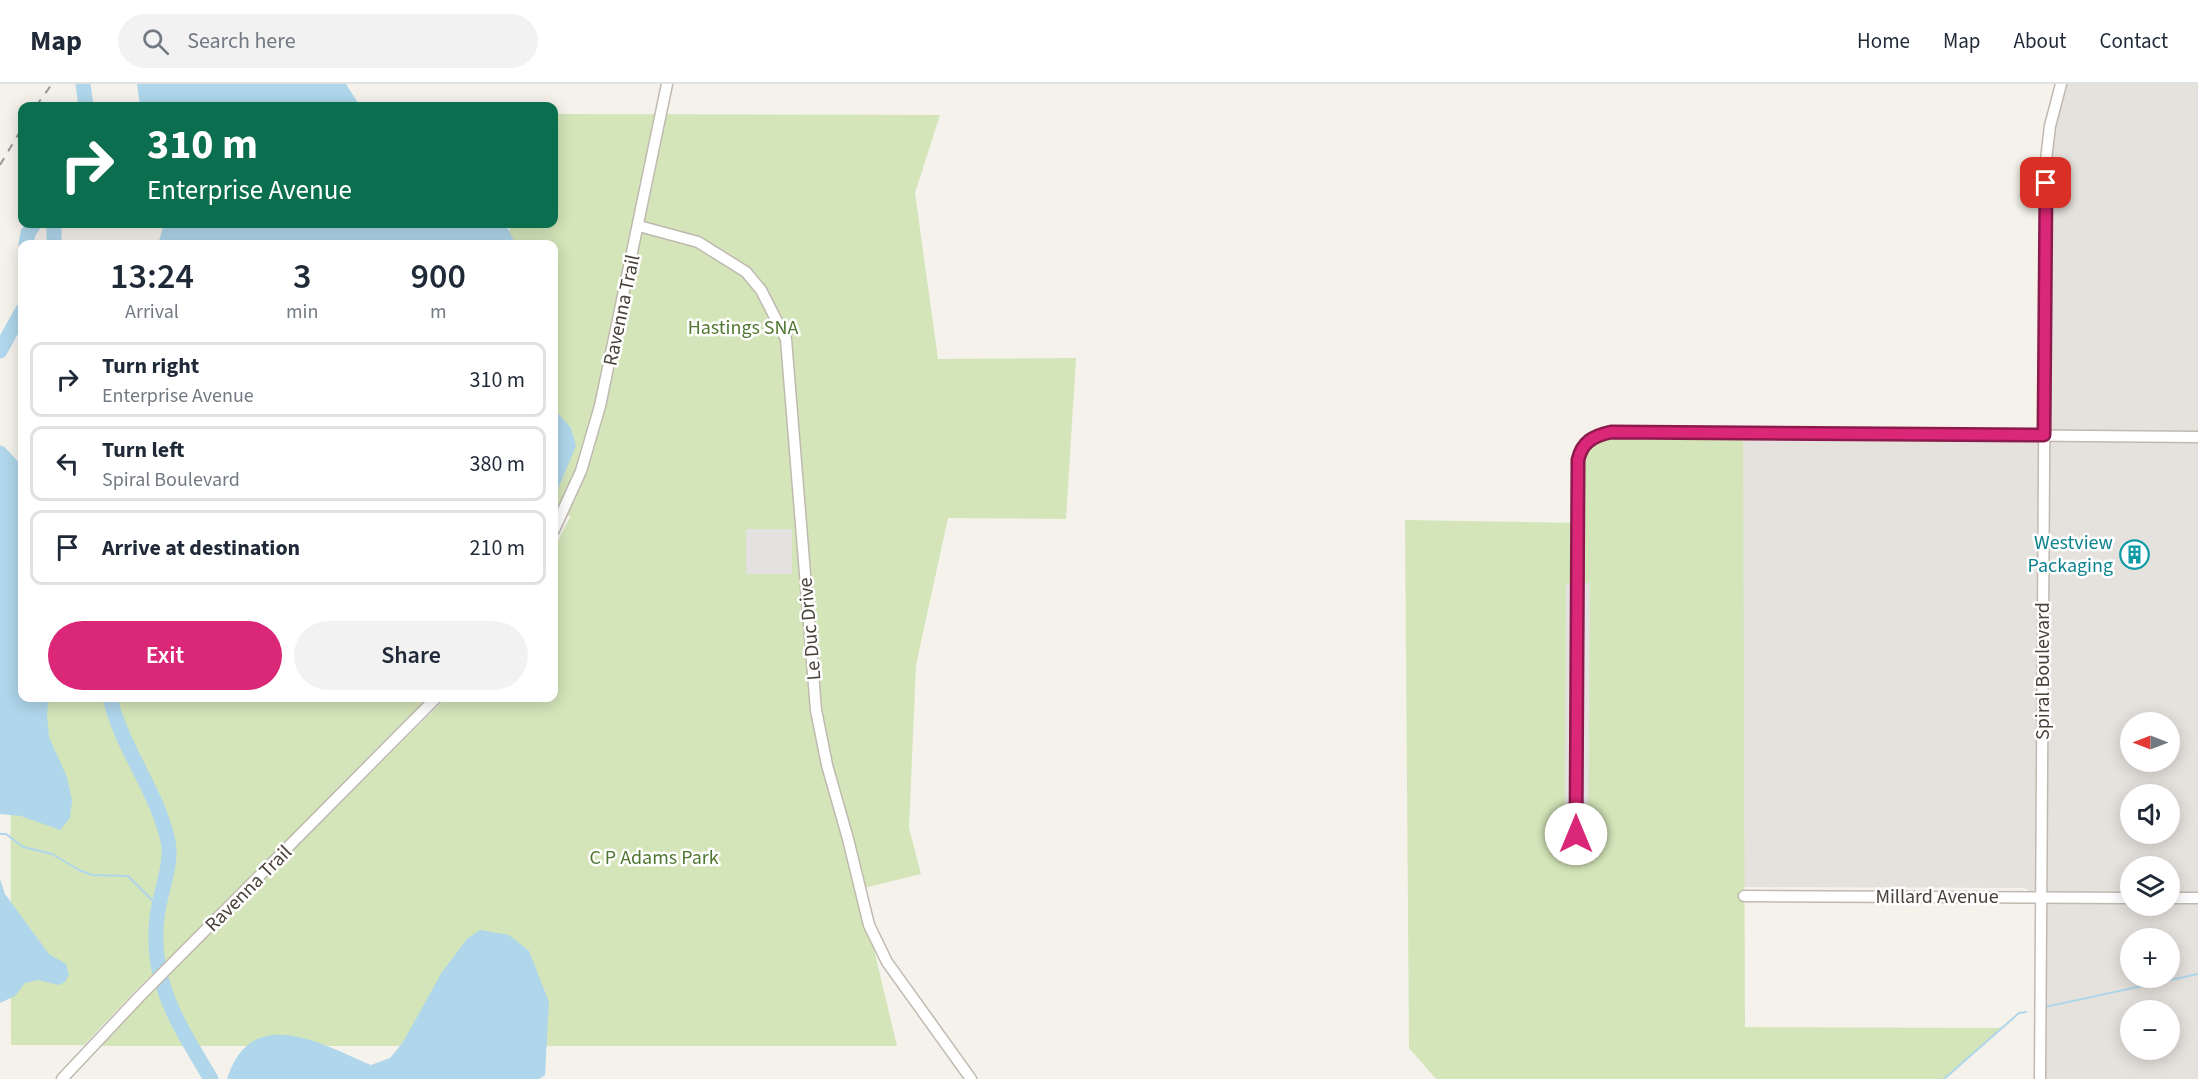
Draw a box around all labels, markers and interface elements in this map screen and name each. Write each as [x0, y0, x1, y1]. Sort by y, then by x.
search box [118, 14, 538, 68]
text: Map [30, 21, 82, 61]
icon: search [139, 25, 172, 58]
text: Search here [187, 25, 296, 57]
text: Home [1857, 26, 1910, 56]
text: Map [1943, 26, 1981, 56]
text: About [2014, 26, 2066, 56]
text: Contact [2099, 26, 2168, 56]
text: 310 m [147, 115, 258, 175]
icon: right [48, 126, 126, 204]
pin [2020, 157, 2071, 208]
icon: arrive [2029, 166, 2062, 199]
text: Enterprise Avenue [147, 171, 352, 210]
text: 13:24 [110, 251, 194, 302]
text: 3 [293, 251, 311, 302]
text: 900 [410, 251, 466, 302]
street label: Ravenna Trail [597, 252, 647, 368]
text: Arrival [125, 298, 179, 326]
text: min [286, 298, 318, 326]
text: m [430, 298, 446, 326]
park label: Hastings SNA [688, 314, 798, 342]
text: Turn right [102, 350, 199, 382]
icon: right [51, 363, 84, 396]
text: 310 m [470, 364, 525, 396]
text: Enterprise Avenue [102, 382, 254, 410]
text: Turn left [102, 434, 184, 466]
icon: left [51, 447, 84, 480]
text: 380 m [470, 448, 525, 480]
text: Spiral Boulevard [102, 466, 240, 494]
place label: Westview Packaging [2028, 529, 2113, 580]
icon: arrive [51, 531, 84, 564]
text: Arrive at destination [102, 532, 300, 564]
text: 210 m [470, 532, 525, 564]
building icon: Westview Packaging [2118, 538, 2150, 570]
street label: Le Duc Drive [792, 576, 828, 681]
street label: Spiral Boulevard [2029, 602, 2057, 740]
button: Exit [48, 621, 282, 690]
button: Share [294, 621, 528, 690]
north arrow [2120, 712, 2180, 772]
map controls [2120, 712, 2180, 1060]
button: sound [2120, 784, 2180, 844]
position arrow [1544, 802, 1608, 866]
street label: Ravenna Trail [199, 839, 299, 939]
park label: C P Adams Park [589, 844, 719, 872]
button: layers [2120, 856, 2180, 916]
street label: Millard Avenue [1875, 883, 1999, 911]
button: + [2120, 928, 2180, 988]
button: − [2120, 1000, 2180, 1060]

